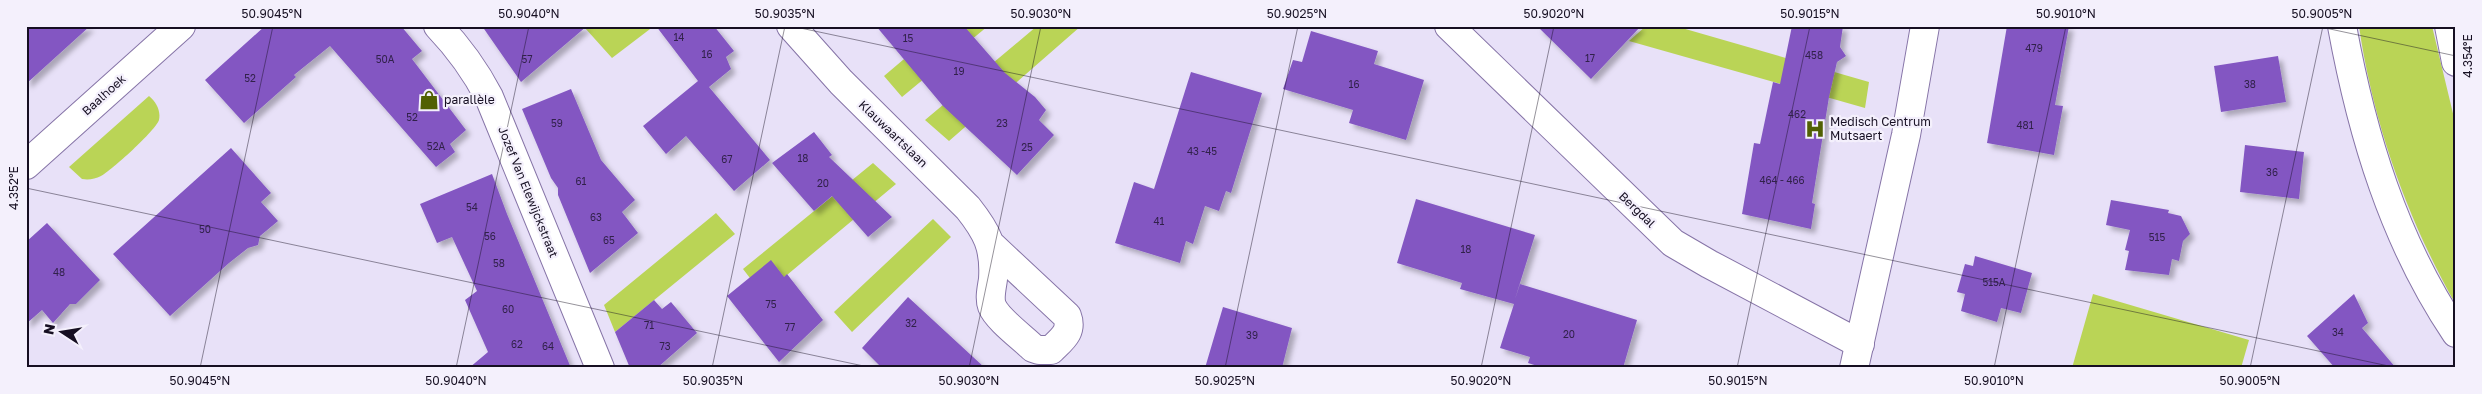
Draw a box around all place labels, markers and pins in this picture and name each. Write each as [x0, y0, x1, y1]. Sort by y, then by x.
shop icon: parallèle [418, 89, 440, 111]
place label: parallèle [444, 92, 495, 107]
place label: Medisch Centrum Mutsaert [1830, 114, 1931, 143]
hospital icon: Medisch Centrum Mutsaert [1804, 118, 1826, 140]

